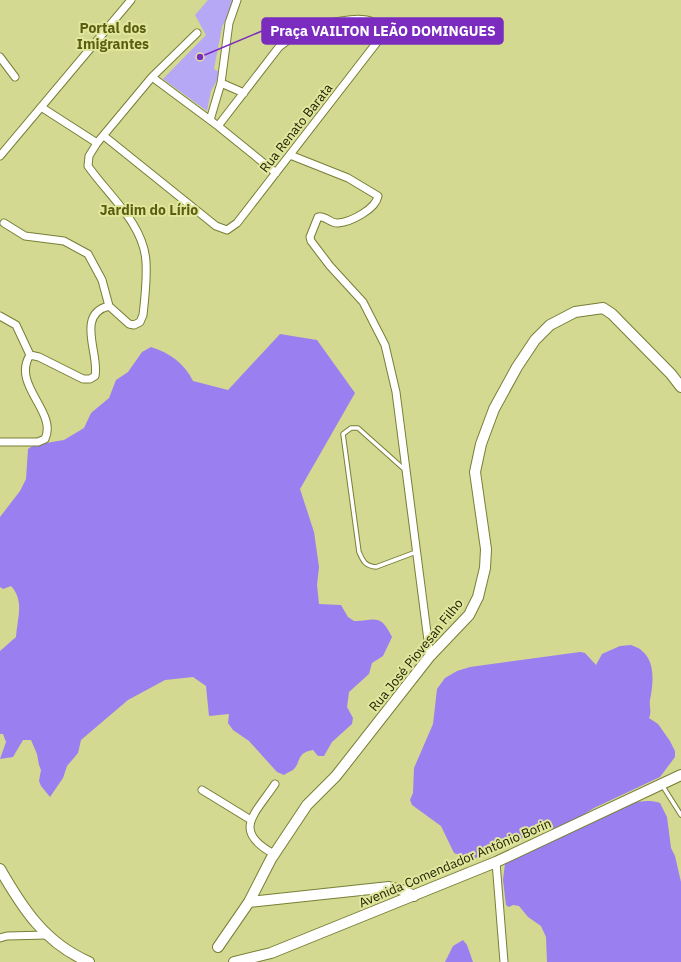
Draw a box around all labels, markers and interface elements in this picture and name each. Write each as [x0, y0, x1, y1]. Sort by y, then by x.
callout: Praça VAILTON LEÃO DOMINGUES [262, 18, 503, 44]
district label: Portal dos Imigrantes [77, 19, 149, 53]
text: Praça VAILTON LEÃO DOMINGUES [270, 22, 496, 40]
street label: Rua Renato Barata [256, 80, 336, 176]
district label: Jardim do Lírio [100, 201, 198, 219]
street label: Rua José Piovesan Filho [365, 595, 467, 715]
street label: Avenida Comendador Antônio Borin [356, 815, 554, 911]

